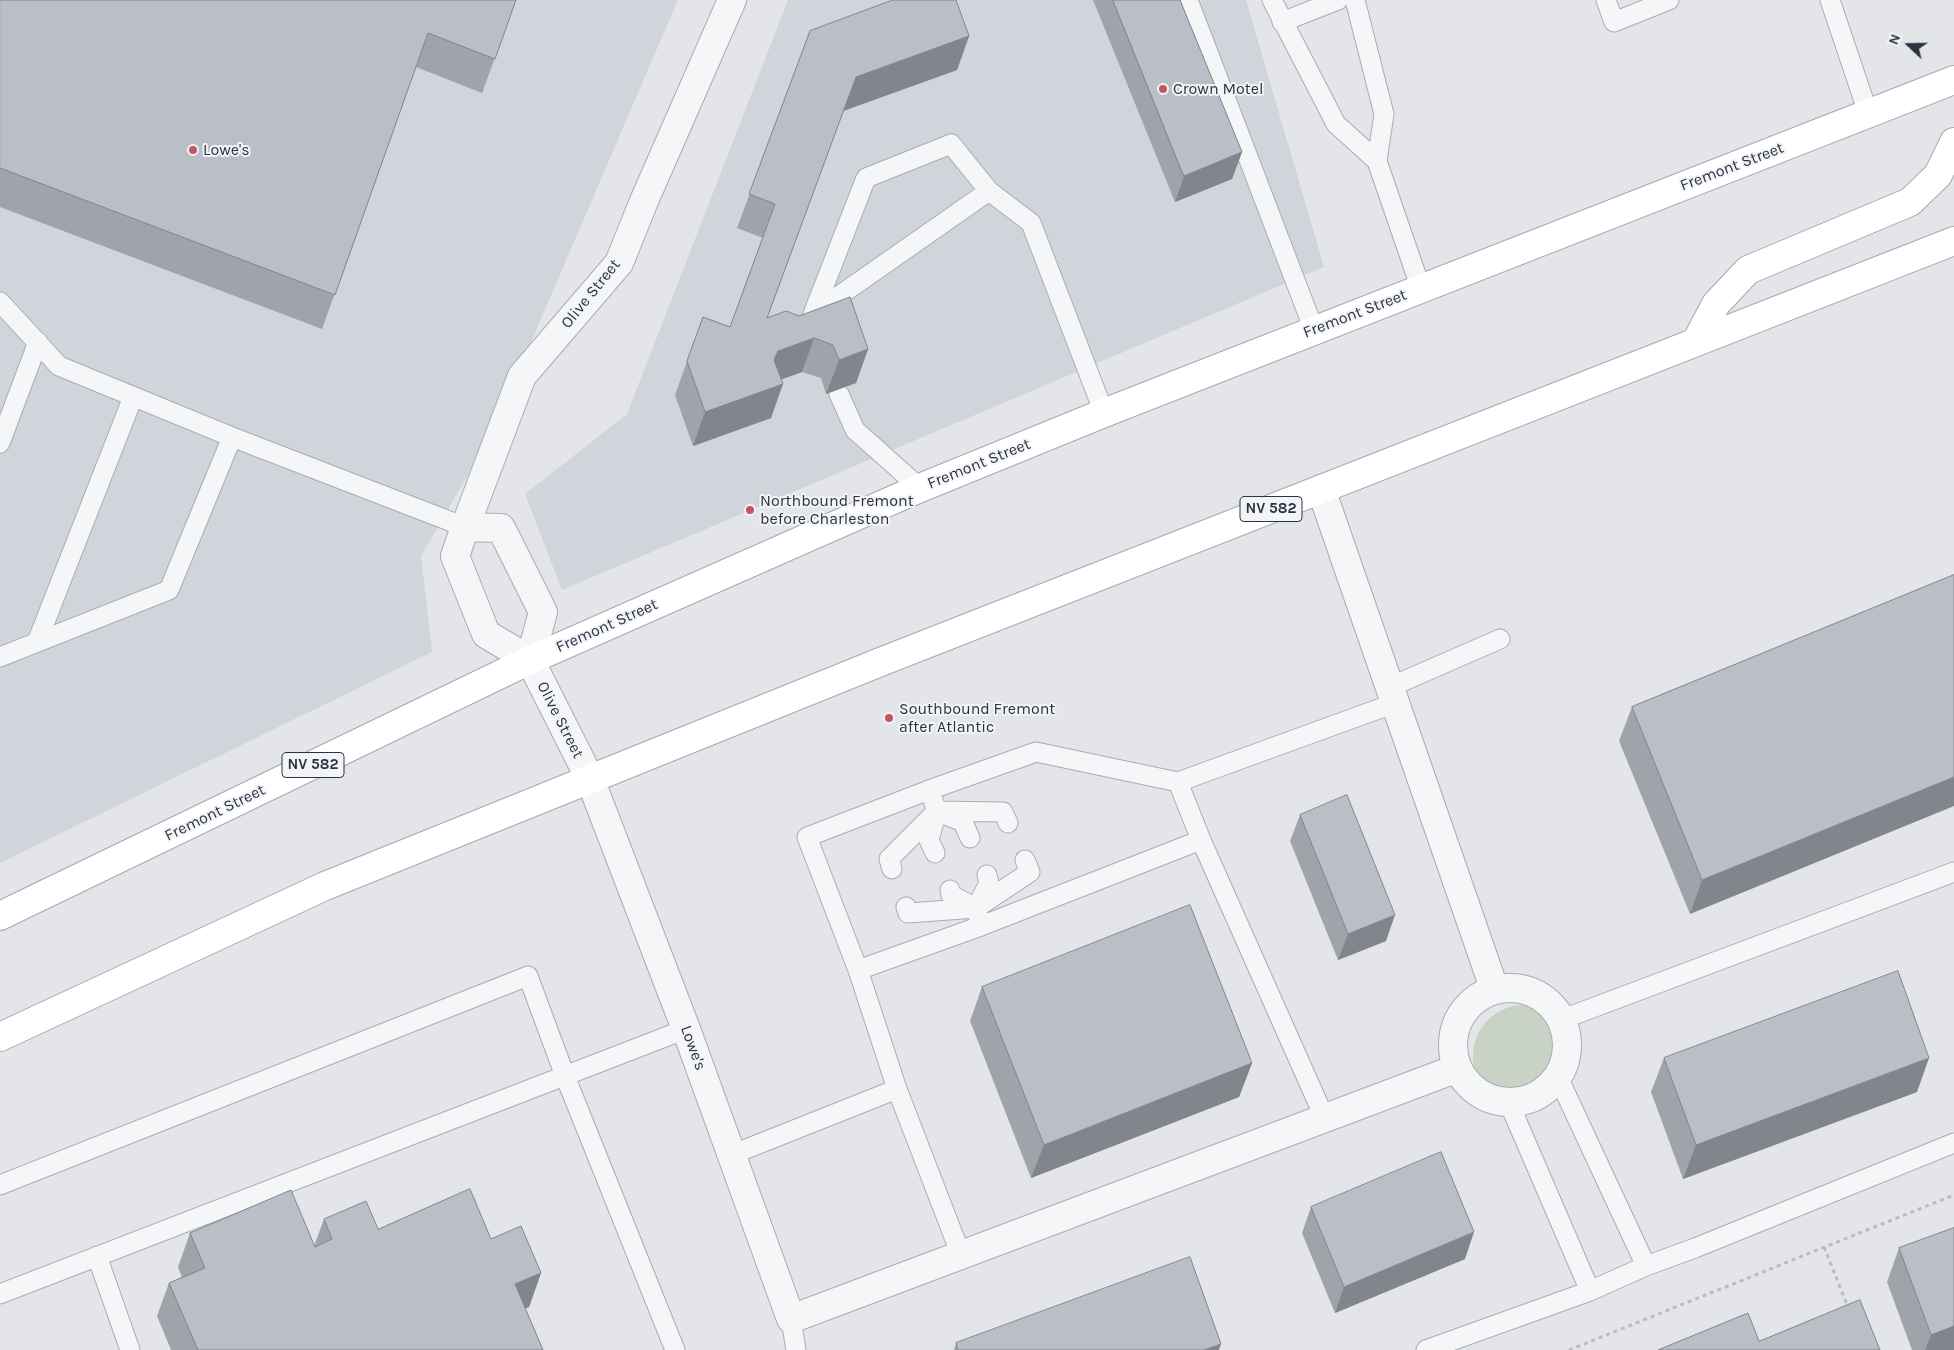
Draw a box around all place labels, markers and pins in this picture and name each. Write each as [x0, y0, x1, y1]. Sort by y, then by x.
place label: Crown Motel [1173, 79, 1263, 99]
marker: Crown Motel [1157, 83, 1169, 95]
place label: Lowe's [203, 140, 250, 160]
marker: Lowe's [187, 144, 199, 156]
place label: Northbound Fremont before Charleston [760, 491, 914, 529]
marker: Northbound Fremont before Charleston [744, 504, 756, 516]
place label: Southbound Fremont after Atlantic [899, 699, 1055, 737]
marker: Southbound Fremont after Atlantic [883, 712, 895, 724]

